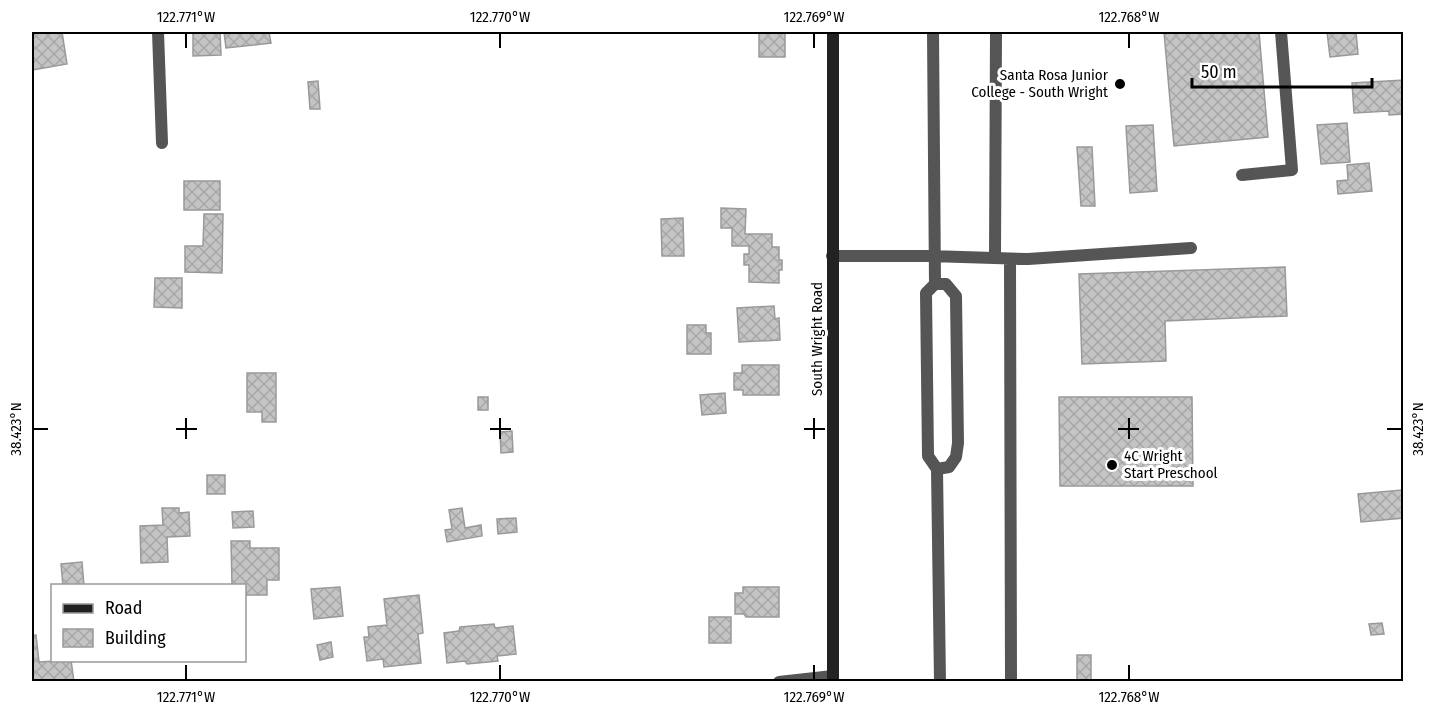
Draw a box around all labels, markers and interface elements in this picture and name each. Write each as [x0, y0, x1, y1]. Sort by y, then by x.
text: 122.771°W [157, 8, 215, 26]
text: 122.770°W [470, 8, 530, 26]
text: 122.769°W [784, 8, 844, 26]
text: 122.768°W [1098, 8, 1160, 26]
scale bar [1192, 51, 1372, 89]
text: 50 m [1201, 61, 1237, 83]
place label: Santa Rosa Junior College - South Wright [971, 66, 1109, 101]
marker: Santa Rosa Junior College - South Wright [1113, 77, 1127, 91]
street label: South Wright Road [808, 282, 826, 396]
text: 38.423°N [7, 402, 25, 456]
text: 38.423°N [1409, 402, 1427, 456]
place label: 4C Wright Start Preschool [1124, 447, 1218, 482]
marker: 4C Wright Start Preschool [1105, 458, 1119, 472]
legend [51, 584, 246, 662]
text: Road [105, 597, 142, 619]
text: Building [105, 627, 166, 649]
text: 122.771°W [157, 688, 215, 706]
text: 122.770°W [470, 688, 530, 706]
text: 122.769°W [784, 688, 844, 706]
text: 122.768°W [1098, 688, 1160, 706]

